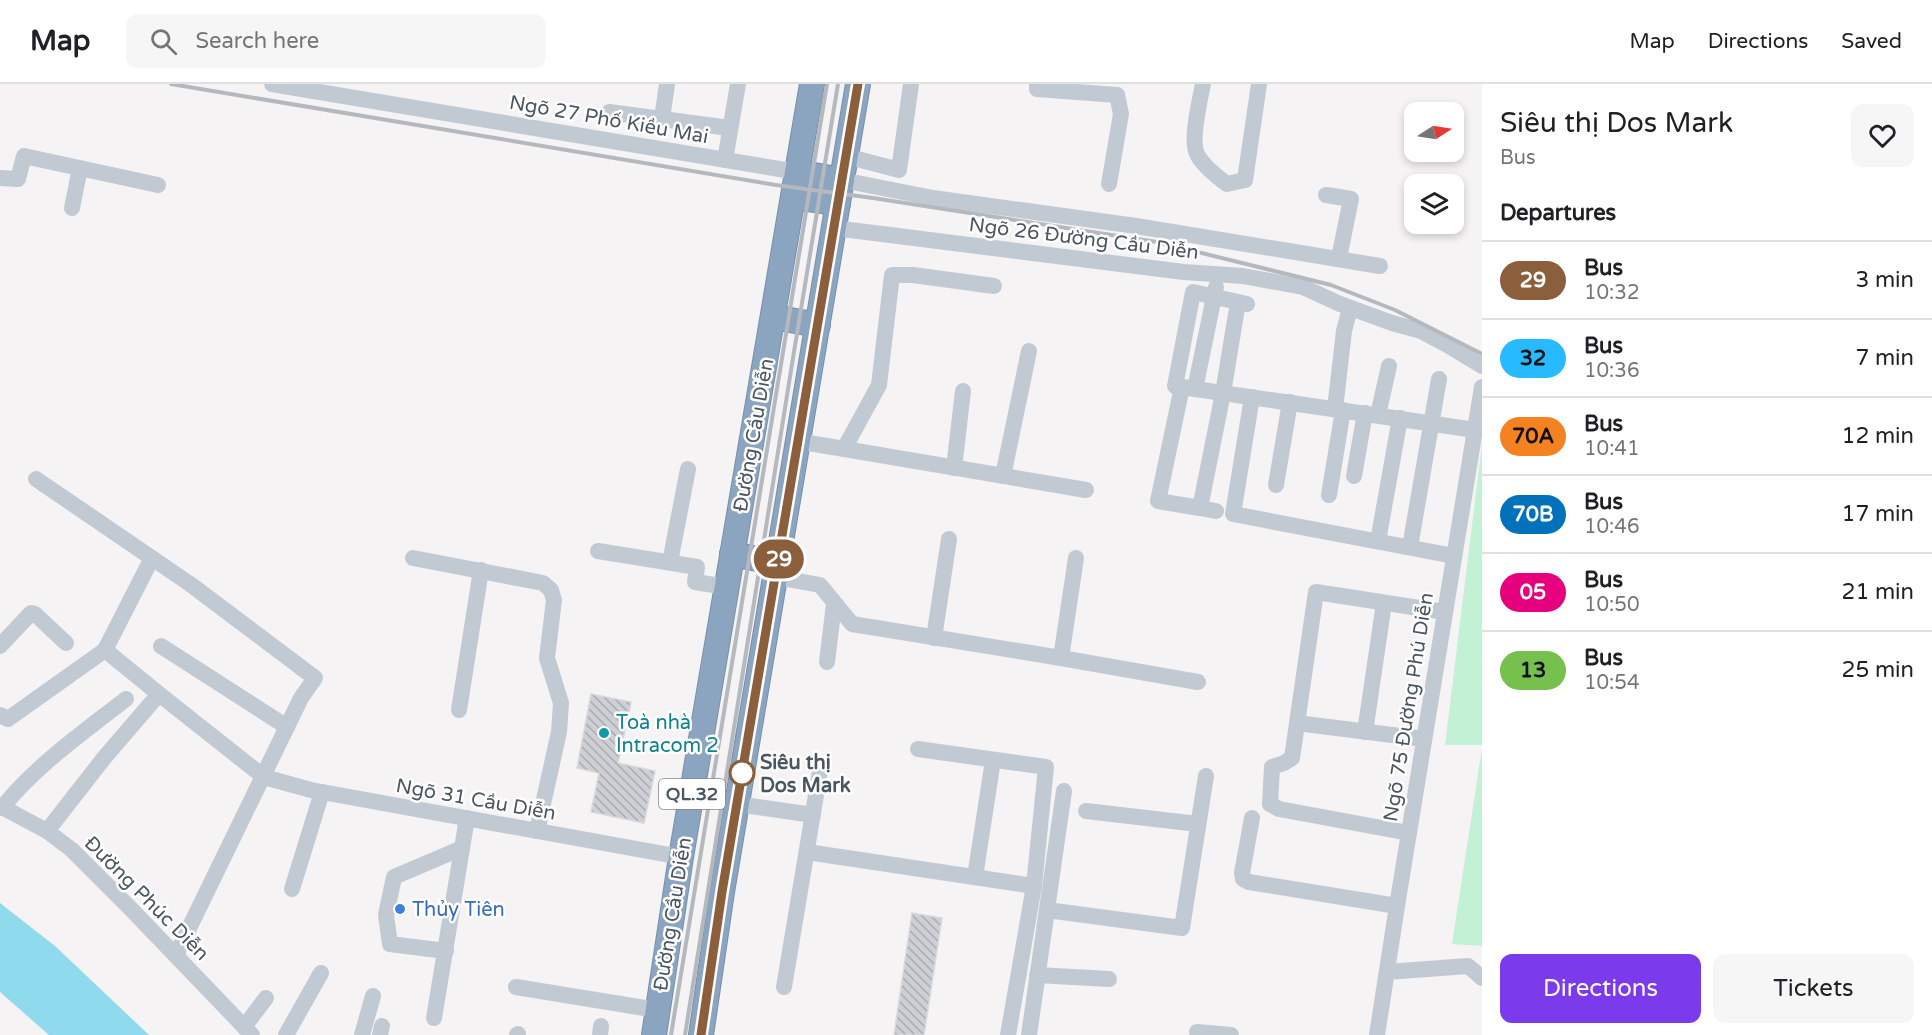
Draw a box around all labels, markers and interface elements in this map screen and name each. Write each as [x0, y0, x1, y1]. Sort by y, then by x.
search box [126, 14, 546, 68]
text: Map [30, 24, 90, 58]
icon: search [147, 25, 180, 58]
text: Search here [195, 28, 319, 54]
text: Map [1629, 29, 1675, 54]
text: Directions [1708, 29, 1808, 54]
text: Saved [1841, 29, 1902, 54]
street label: Ngõ 27 Phố Kiều Mai [507, 91, 710, 149]
north arrow [1404, 102, 1464, 162]
map controls [1404, 102, 1464, 234]
button: heart [1851, 104, 1914, 167]
text: Siêu thị Dos Mark [1500, 106, 1733, 140]
text: Bus [1500, 146, 1536, 170]
button: layers [1404, 174, 1464, 234]
text: Departures [1500, 200, 1616, 226]
street label: Ngõ 26 Đường Cầu Diễn [968, 213, 1200, 265]
text: Bus [1584, 255, 1623, 281]
text: 3 min [1855, 267, 1914, 293]
text: 29 [1520, 268, 1546, 293]
text: 10:32 [1584, 281, 1639, 305]
text: Bus [1584, 333, 1623, 359]
text: 7 min [1855, 345, 1914, 371]
text: 32 [1520, 346, 1546, 371]
street label: Đường Cầu Diễn [729, 357, 779, 514]
text: 10:36 [1584, 359, 1639, 383]
text: Bus [1584, 411, 1623, 437]
text: 12 min [1842, 423, 1914, 449]
text: 70A [1512, 424, 1554, 449]
text: 10:41 [1584, 437, 1640, 461]
text: Bus [1584, 489, 1623, 515]
text: 17 min [1842, 501, 1914, 527]
text: 70B [1513, 502, 1553, 527]
text: 10:46 [1584, 515, 1639, 539]
line badge: 29 [752, 540, 806, 578]
text: 29 [766, 547, 792, 572]
text: Bus [1584, 567, 1623, 593]
text: 21 min [1842, 579, 1914, 605]
text: 05 [1520, 580, 1546, 605]
street label: Ngõ 75 Đường Phú Diễn [1379, 591, 1439, 823]
text: 10:50 [1584, 593, 1639, 617]
text: Bus [1584, 645, 1623, 671]
text: 25 min [1842, 657, 1914, 683]
text: 13 [1520, 658, 1546, 683]
text: 10:54 [1584, 671, 1639, 695]
place label: Toà nhà Intracom 2 [616, 711, 719, 758]
marker: Toà nhà Intracom 2 [597, 726, 611, 740]
place label: Siêu thị Dos Mark [760, 751, 851, 798]
marker: Siêu thị Dos Mark [729, 760, 755, 786]
street label: Ngõ 31 Cầu Diễn [394, 774, 558, 826]
road number: QL.32 [659, 779, 725, 809]
street label: Đường Phúc Diễn [79, 831, 214, 966]
street label: Đường Cầu Diễn [649, 836, 697, 993]
place label: Thủy Tiên [412, 898, 505, 922]
marker: Thủy Tiên [393, 902, 407, 916]
button: Directions [1500, 954, 1701, 1023]
button: Tickets [1713, 954, 1914, 1023]

